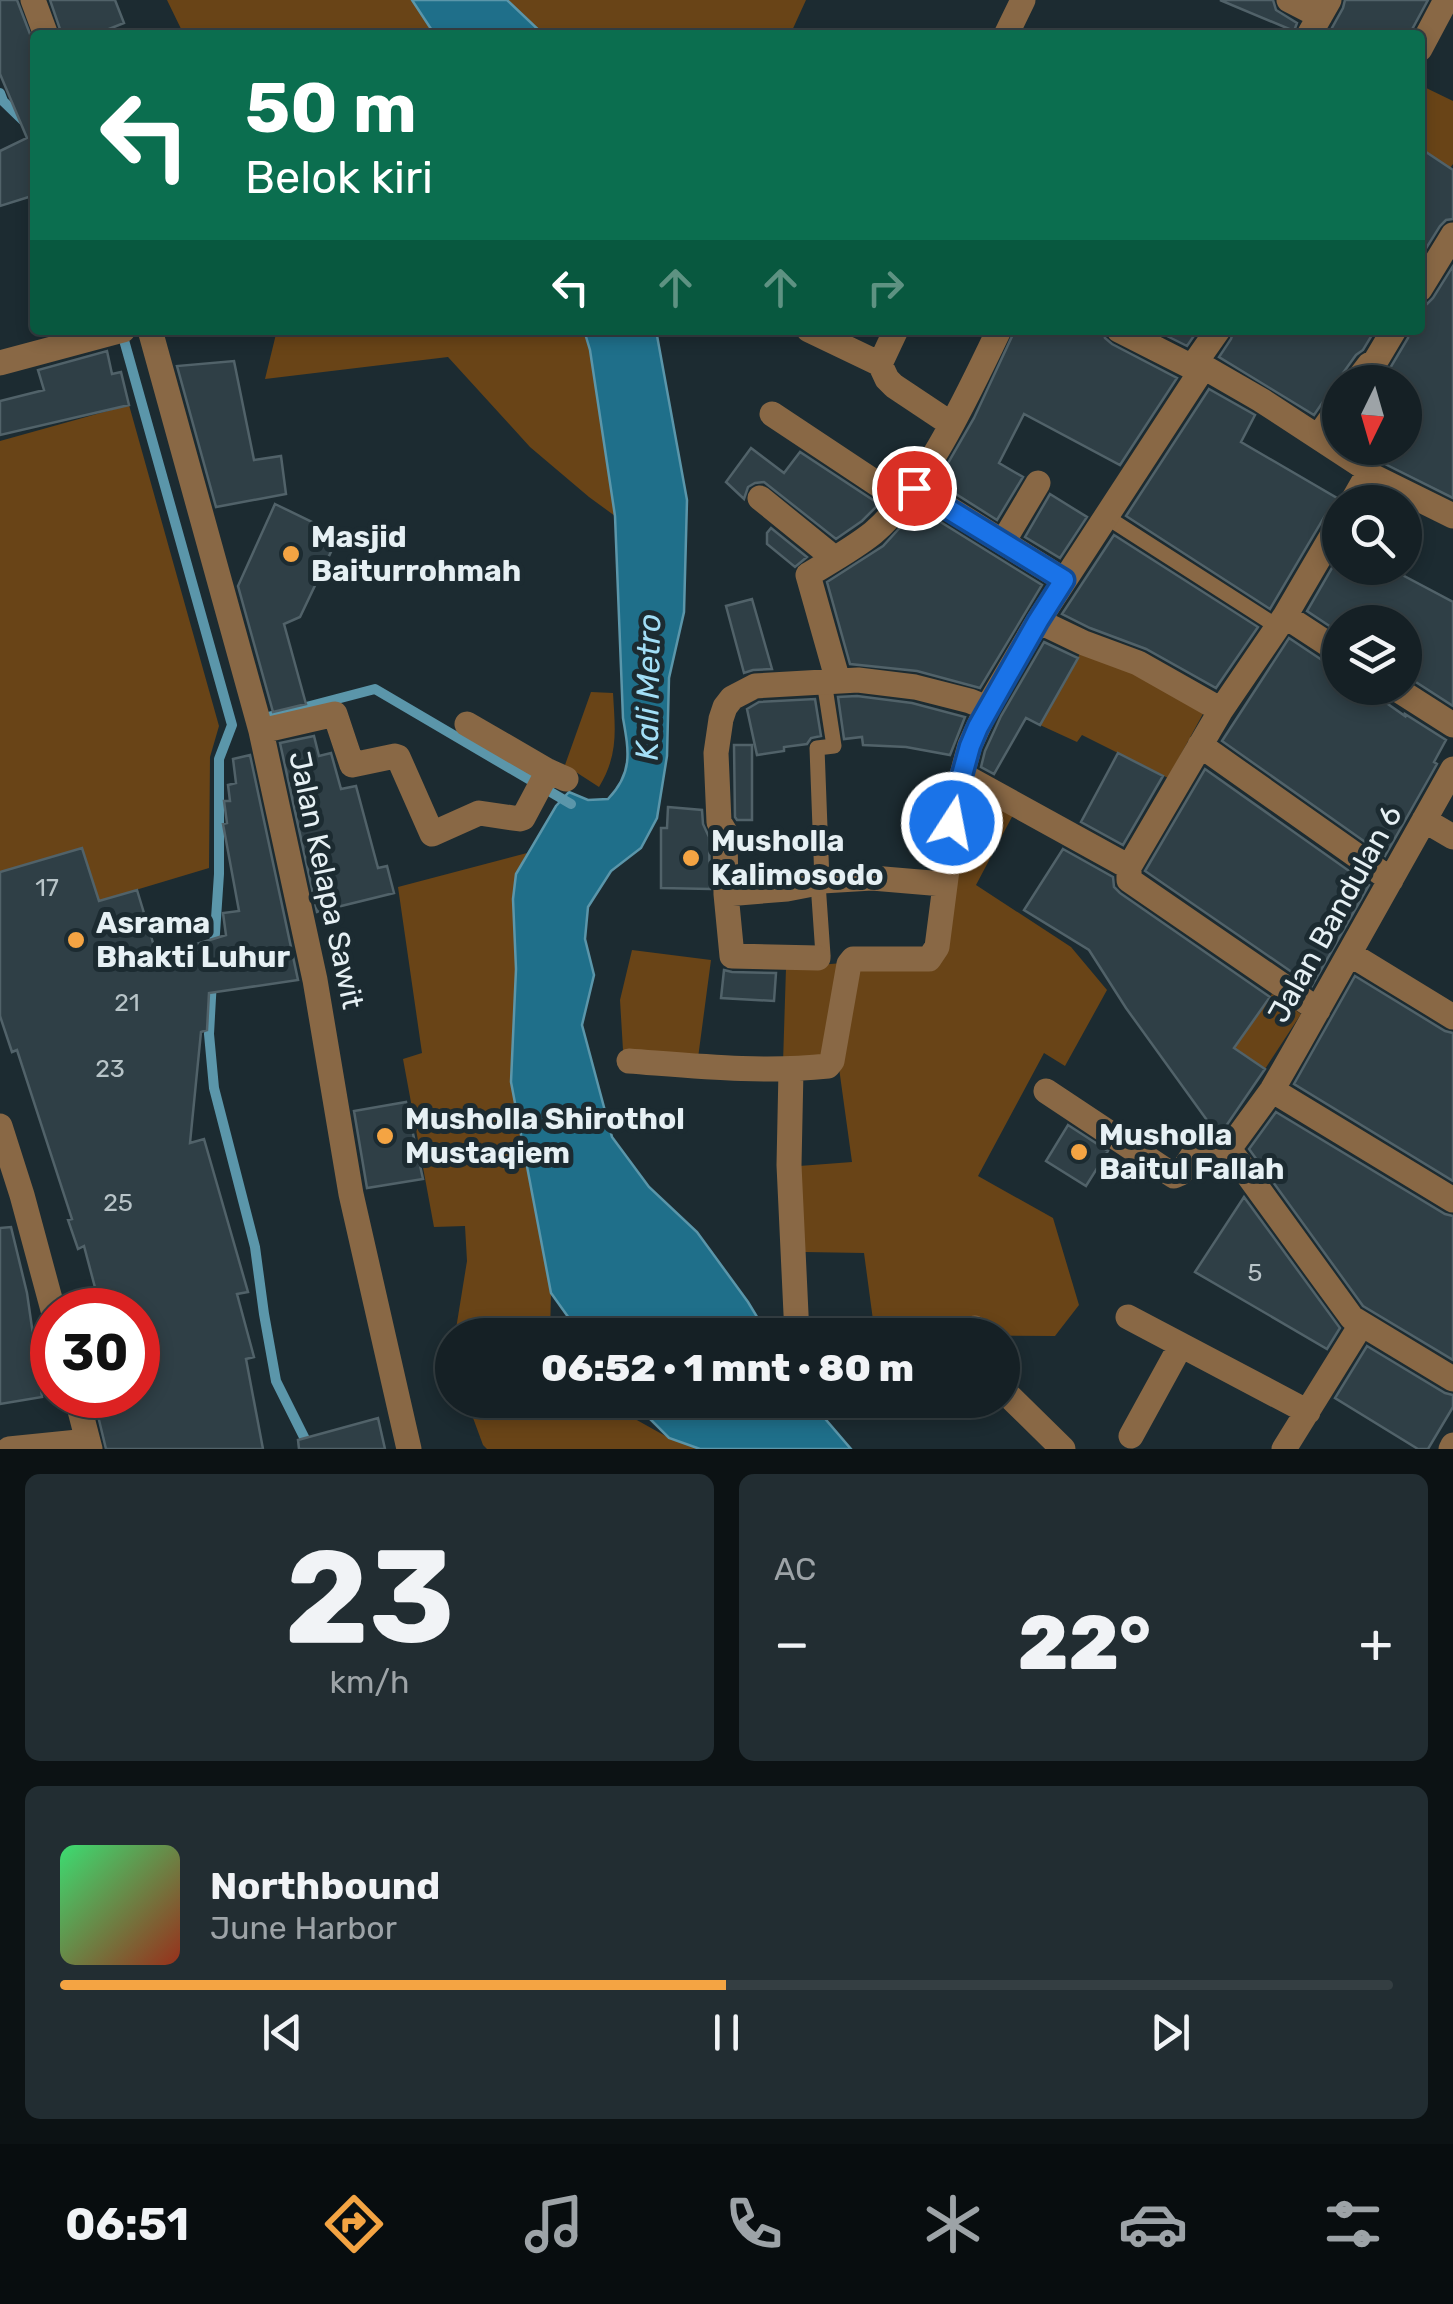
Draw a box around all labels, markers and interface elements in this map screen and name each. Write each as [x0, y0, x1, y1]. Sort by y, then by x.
text: 50 m [245, 67, 417, 150]
icon: left [80, 70, 210, 200]
text: Belok kiri [245, 151, 433, 204]
icon: left [543, 260, 598, 315]
icon: ahead [648, 260, 703, 315]
icon: ahead [753, 260, 808, 315]
icon: right [858, 260, 913, 315]
north arrow [1322, 365, 1422, 465]
map controls [1322, 365, 1422, 705]
pin [872, 446, 957, 531]
icon: arrive [887, 461, 942, 516]
button: search [1322, 485, 1422, 585]
place label: Masjid Baiturrohmah [311, 519, 521, 589]
marker: Masjid Baiturrohmah [280, 543, 302, 565]
button: layers [1322, 605, 1422, 705]
water label: Kali Metro [628, 613, 668, 761]
street label: Jalan Kelapa Sawit [281, 748, 371, 1012]
position arrow [900, 771, 1004, 875]
street label: Jalan Bandulan 6 [1260, 799, 1410, 1029]
place label: Musholla Kalimosodo [711, 823, 884, 893]
marker: Musholla Kalimosodo [680, 847, 702, 869]
house number: 17 [35, 873, 59, 902]
place label: Asrama Bhakti Luhur [96, 905, 290, 975]
marker: Asrama Bhakti Luhur [65, 929, 87, 951]
house number: 21 [114, 988, 140, 1017]
house number: 23 [95, 1054, 125, 1083]
place label: Musholla Shirothol Mustaqiem [405, 1101, 685, 1171]
place label: Musholla Baitul Fallah [1099, 1117, 1285, 1187]
marker: Musholla Shirothol Mustaqiem [374, 1125, 396, 1147]
marker: Musholla Baitul Fallah [1068, 1141, 1090, 1163]
house number: 25 [103, 1188, 133, 1217]
house number: 5 [1248, 1258, 1262, 1287]
speed limit sign: 30 [30, 1288, 160, 1418]
text: 06:52 · 1 mnt · 80 m [541, 1345, 914, 1391]
text: 23 [284, 1520, 455, 1675]
text: AC [774, 1550, 816, 1588]
text: 22° [1018, 1599, 1151, 1688]
text: − [774, 1611, 810, 1676]
text: + [1359, 1611, 1393, 1676]
text: km/h [330, 1663, 409, 1701]
text: Northbound [210, 1863, 440, 1909]
text: June Harbor [210, 1909, 397, 1947]
icon: previous [255, 2005, 310, 2060]
icon: pause [699, 2005, 754, 2060]
icon: next [1143, 2005, 1198, 2060]
icon: directions [319, 2189, 389, 2259]
icon: music [519, 2189, 589, 2259]
icon: phone [719, 2189, 789, 2259]
icon: climate [918, 2189, 988, 2259]
icon: car [1118, 2189, 1188, 2259]
icon: filters [1318, 2189, 1388, 2259]
text: 06:51 [65, 2198, 189, 2251]

